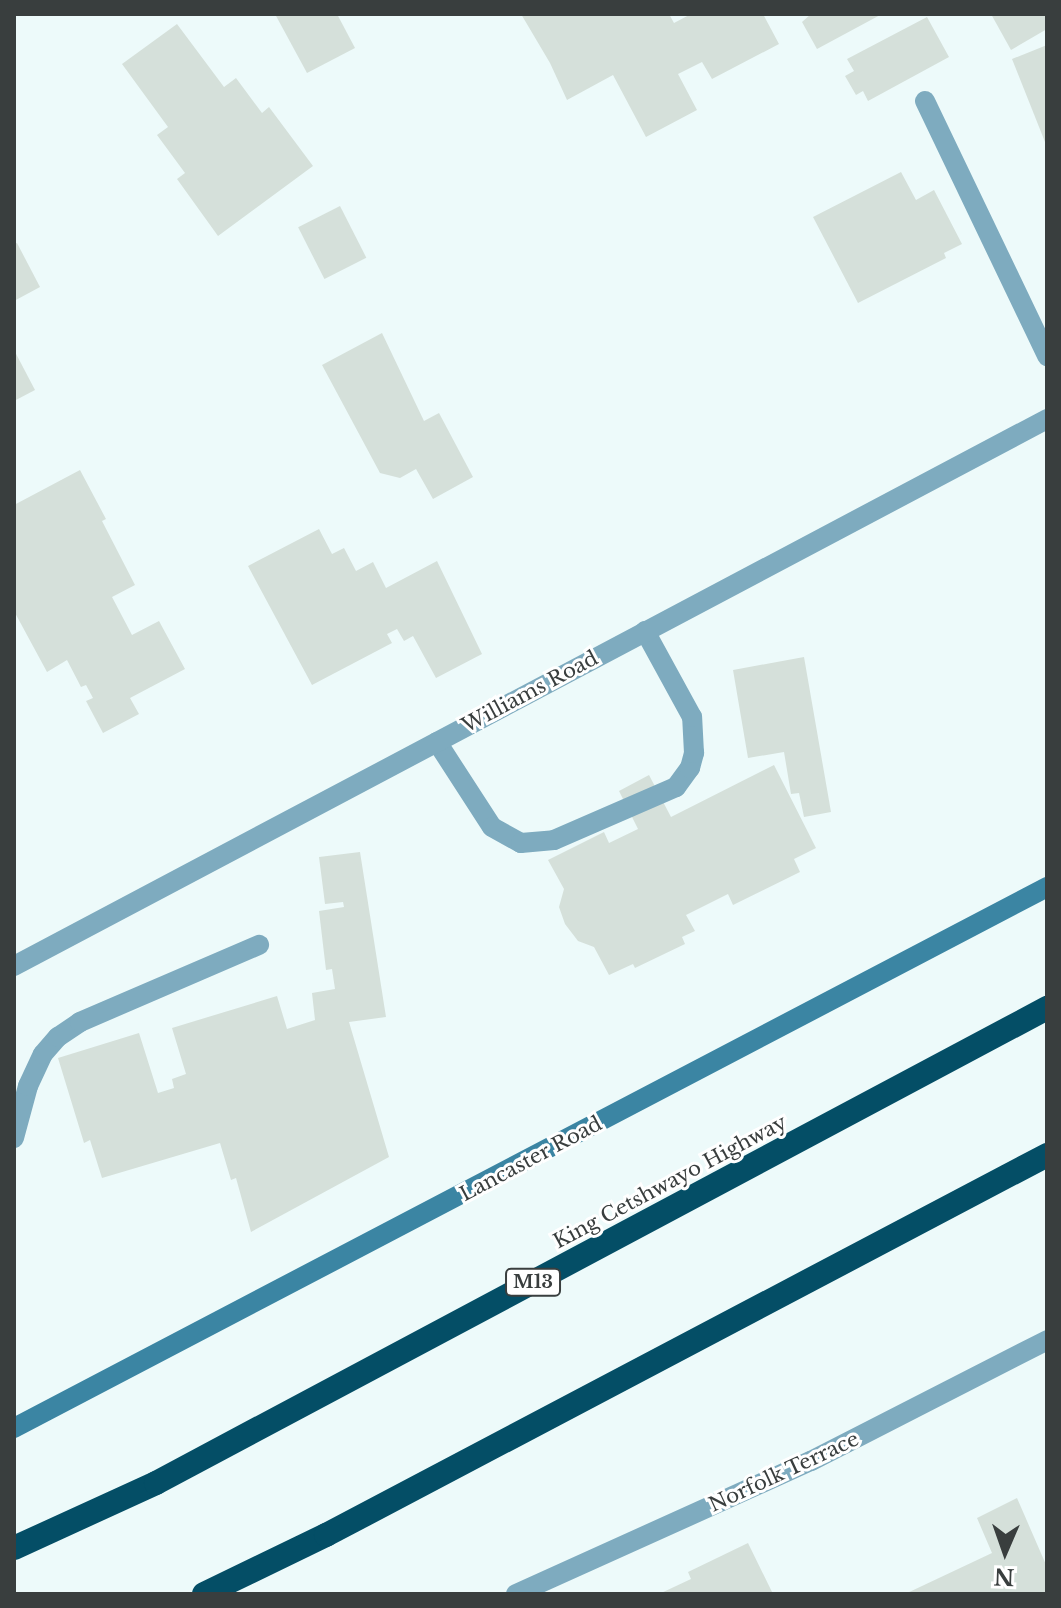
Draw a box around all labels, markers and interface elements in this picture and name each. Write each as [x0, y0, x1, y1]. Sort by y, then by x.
street label: Williams Road [458, 646, 602, 738]
street label: King Cetshwayo Highway [549, 1110, 791, 1254]
street label: Lancaster Road [456, 1111, 606, 1207]
road number: M13 [505, 1268, 561, 1296]
street label: Norfolk Terrace [705, 1427, 863, 1517]
north arrow [965, 1512, 1045, 1592]
text: N [993, 1563, 1015, 1590]

